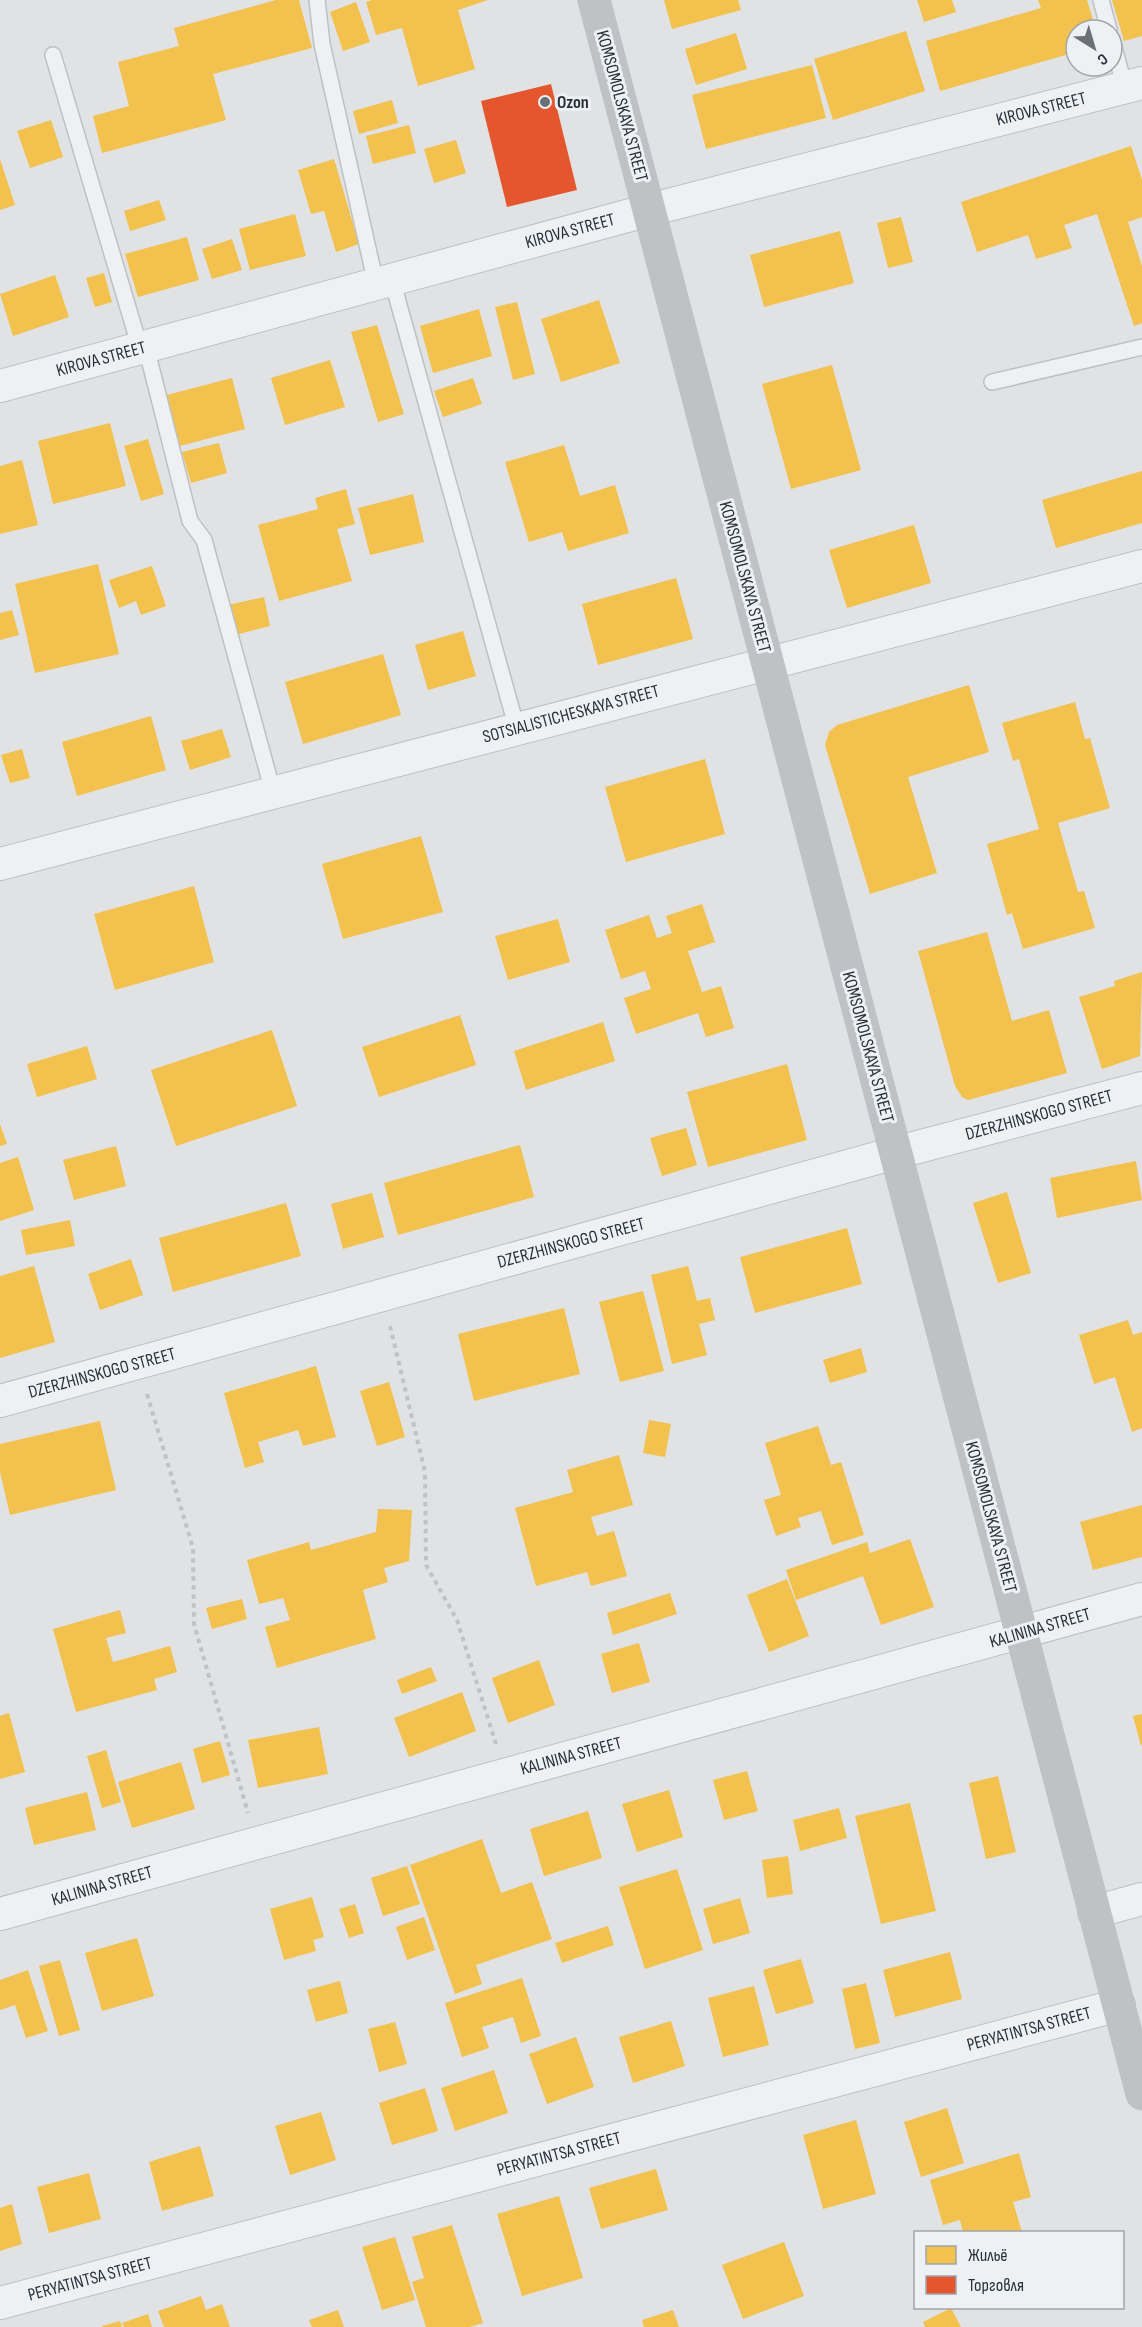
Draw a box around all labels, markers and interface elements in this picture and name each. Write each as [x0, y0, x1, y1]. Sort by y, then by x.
north arrow [1064, 18, 1124, 78]
street label: KOMSOMOLSKAYA STREET [592, 28, 652, 184]
text: С [1093, 49, 1111, 69]
street label: KIROVA STREET [994, 88, 1088, 130]
place label: Ozon [557, 92, 589, 113]
marker: Ozon [538, 95, 552, 109]
street label: KIROVA STREET [523, 209, 617, 253]
street label: KIROVA STREET [54, 337, 148, 381]
street label: KOMSOMOLSKAYA STREET [715, 499, 775, 655]
street label: SOTSIALISTICHESKAYA STREET [480, 680, 662, 748]
street label: KOMSOMOLSKAYA STREET [838, 969, 898, 1125]
street label: DZERZHINSKOGO STREET [963, 1085, 1115, 1145]
street label: DZERZHINSKOGO STREET [495, 1213, 647, 1273]
street label: DZERZHINSKOGO STREET [26, 1343, 178, 1403]
street label: KOMSOMOLSKAYA STREET [961, 1439, 1021, 1595]
street label: KALININA STREET [987, 1604, 1093, 1652]
street label: KALININA STREET [518, 1732, 624, 1780]
street label: KALININA STREET [49, 1862, 155, 1910]
street label: PERYATINTSA STREET [965, 2002, 1093, 2056]
street label: PERYATINTSA STREET [495, 2127, 623, 2181]
legend [914, 2231, 1124, 2309]
text: Жильё [968, 2245, 1008, 2266]
street label: PERYATINTSA STREET [26, 2252, 154, 2306]
text: Торговля [968, 2275, 1024, 2296]

